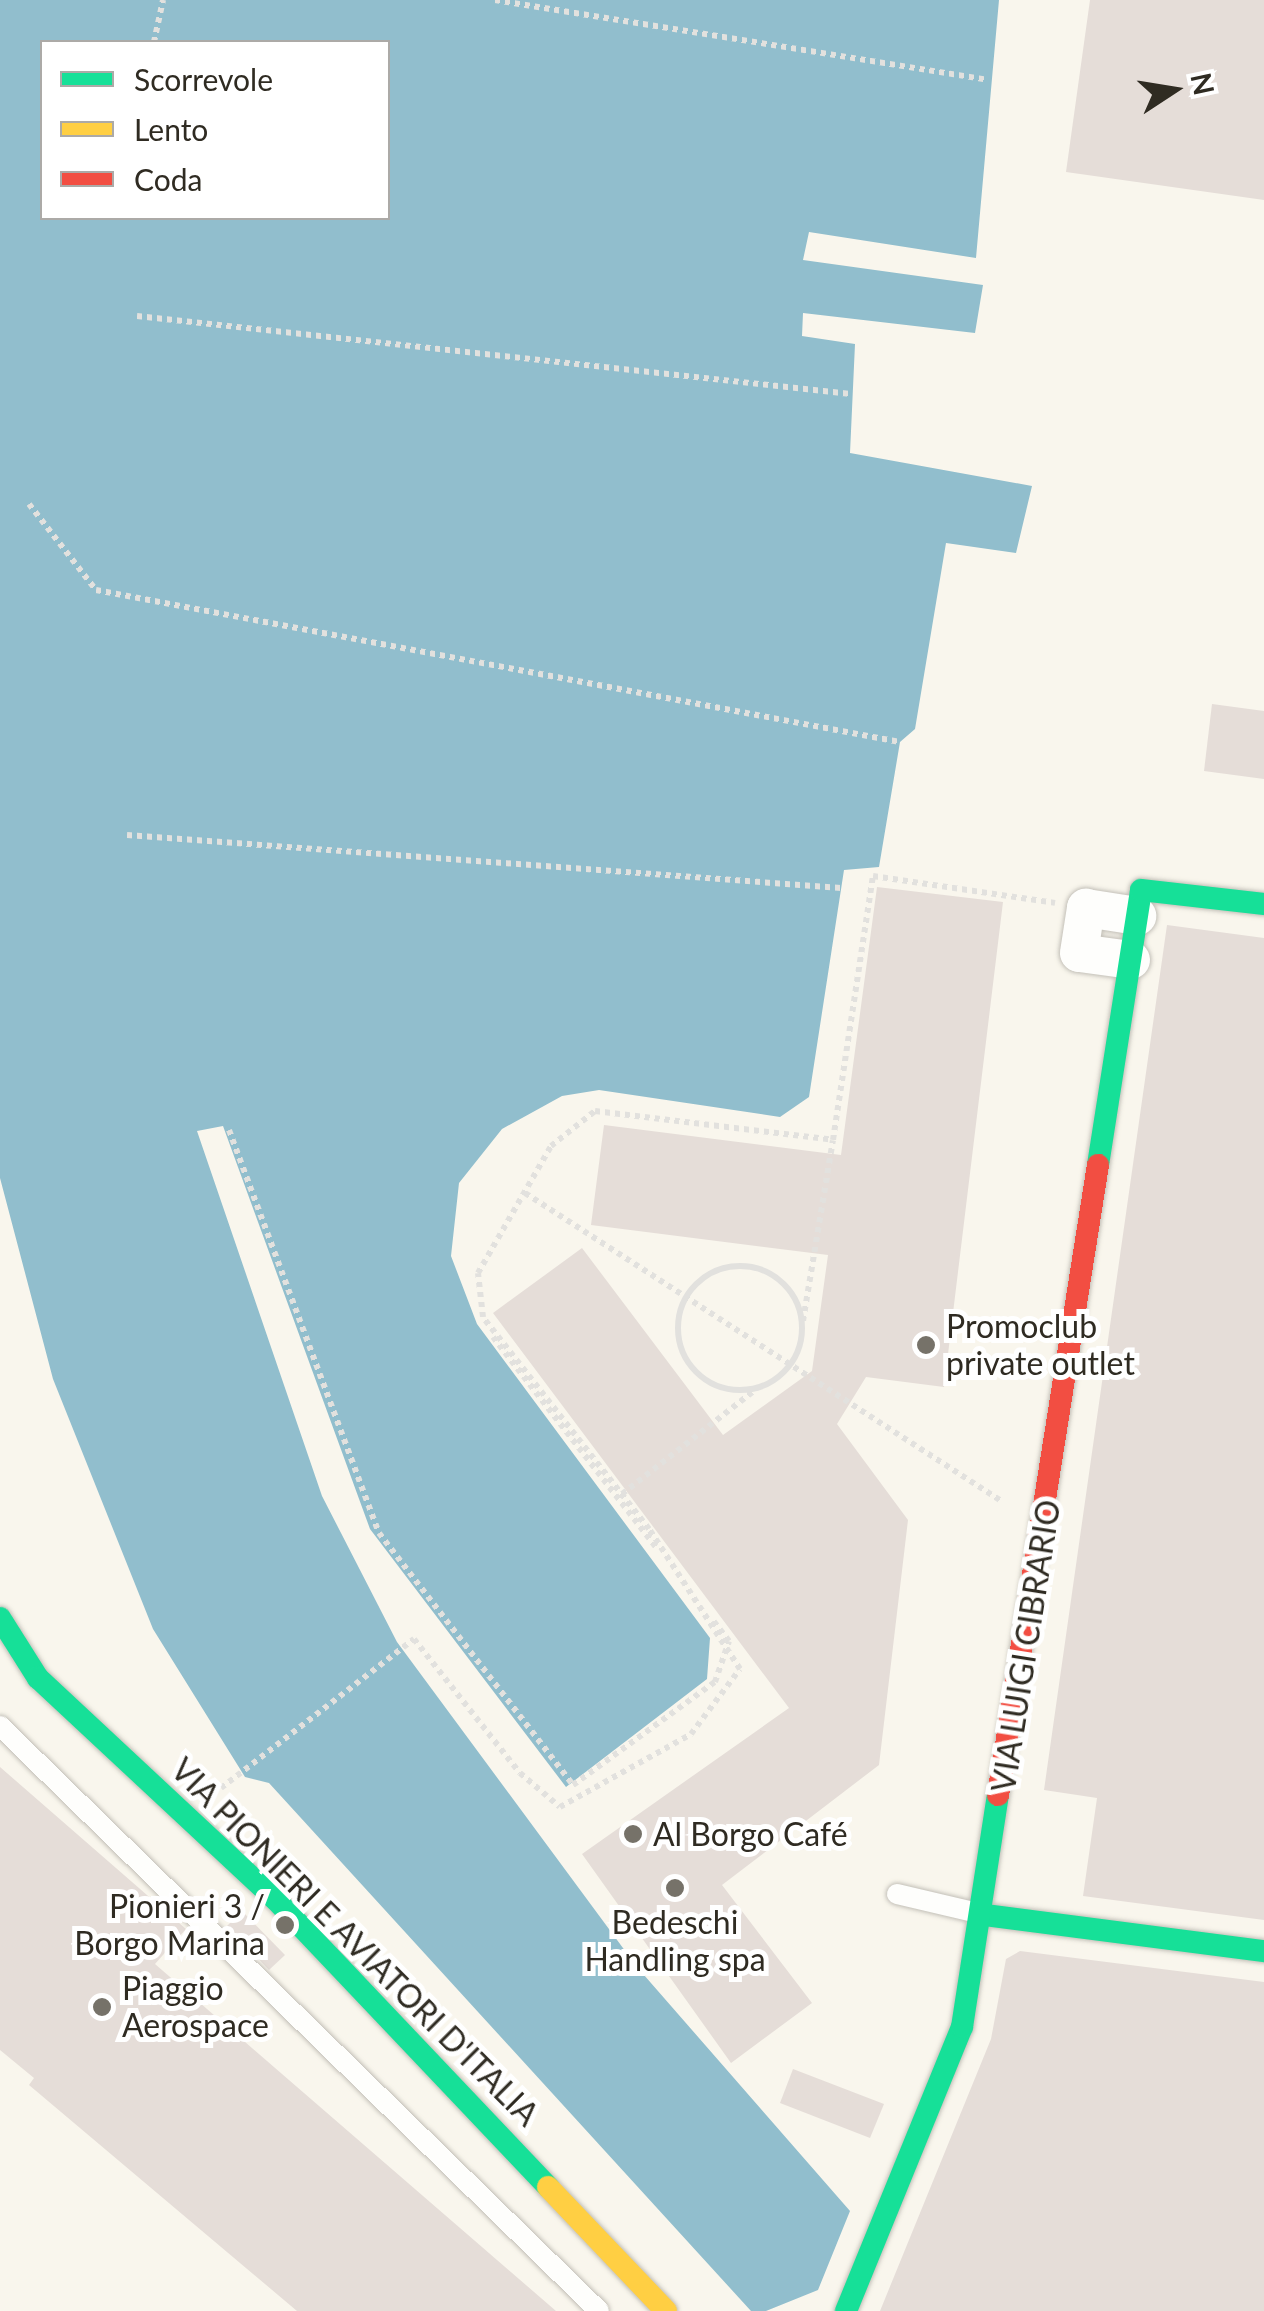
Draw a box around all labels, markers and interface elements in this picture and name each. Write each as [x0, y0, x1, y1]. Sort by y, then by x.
legend [40, 40, 390, 220]
north arrow [1124, 40, 1224, 140]
text: Scorrevole [134, 61, 273, 97]
text: N [1184, 70, 1222, 98]
text: Lento [134, 111, 208, 147]
text: Coda [134, 161, 202, 197]
place label: Promoclub private outlet [946, 1308, 1135, 1383]
marker: Promoclub private outlet [915, 1334, 937, 1356]
street label: VIA LUIGI CIBRARIO [984, 1497, 1068, 1795]
street label: VIA PIONIERI E AVIATORI D'ITALIA [163, 1750, 547, 2134]
place label: Al Borgo Café [653, 1815, 848, 1853]
marker: Al Borgo Café [622, 1823, 644, 1845]
marker: Bedeschi Handling spa [664, 1877, 686, 1899]
place label: Pionieri 3 / Borgo Marina [74, 1888, 265, 1963]
place label: Bedeschi Handling spa [584, 1904, 766, 1979]
marker: Pionieri 3 / Borgo Marina [274, 1914, 296, 1936]
place label: Piaggio Aerospace [122, 1970, 269, 2045]
marker: Piaggio Aerospace [91, 1996, 113, 2018]

